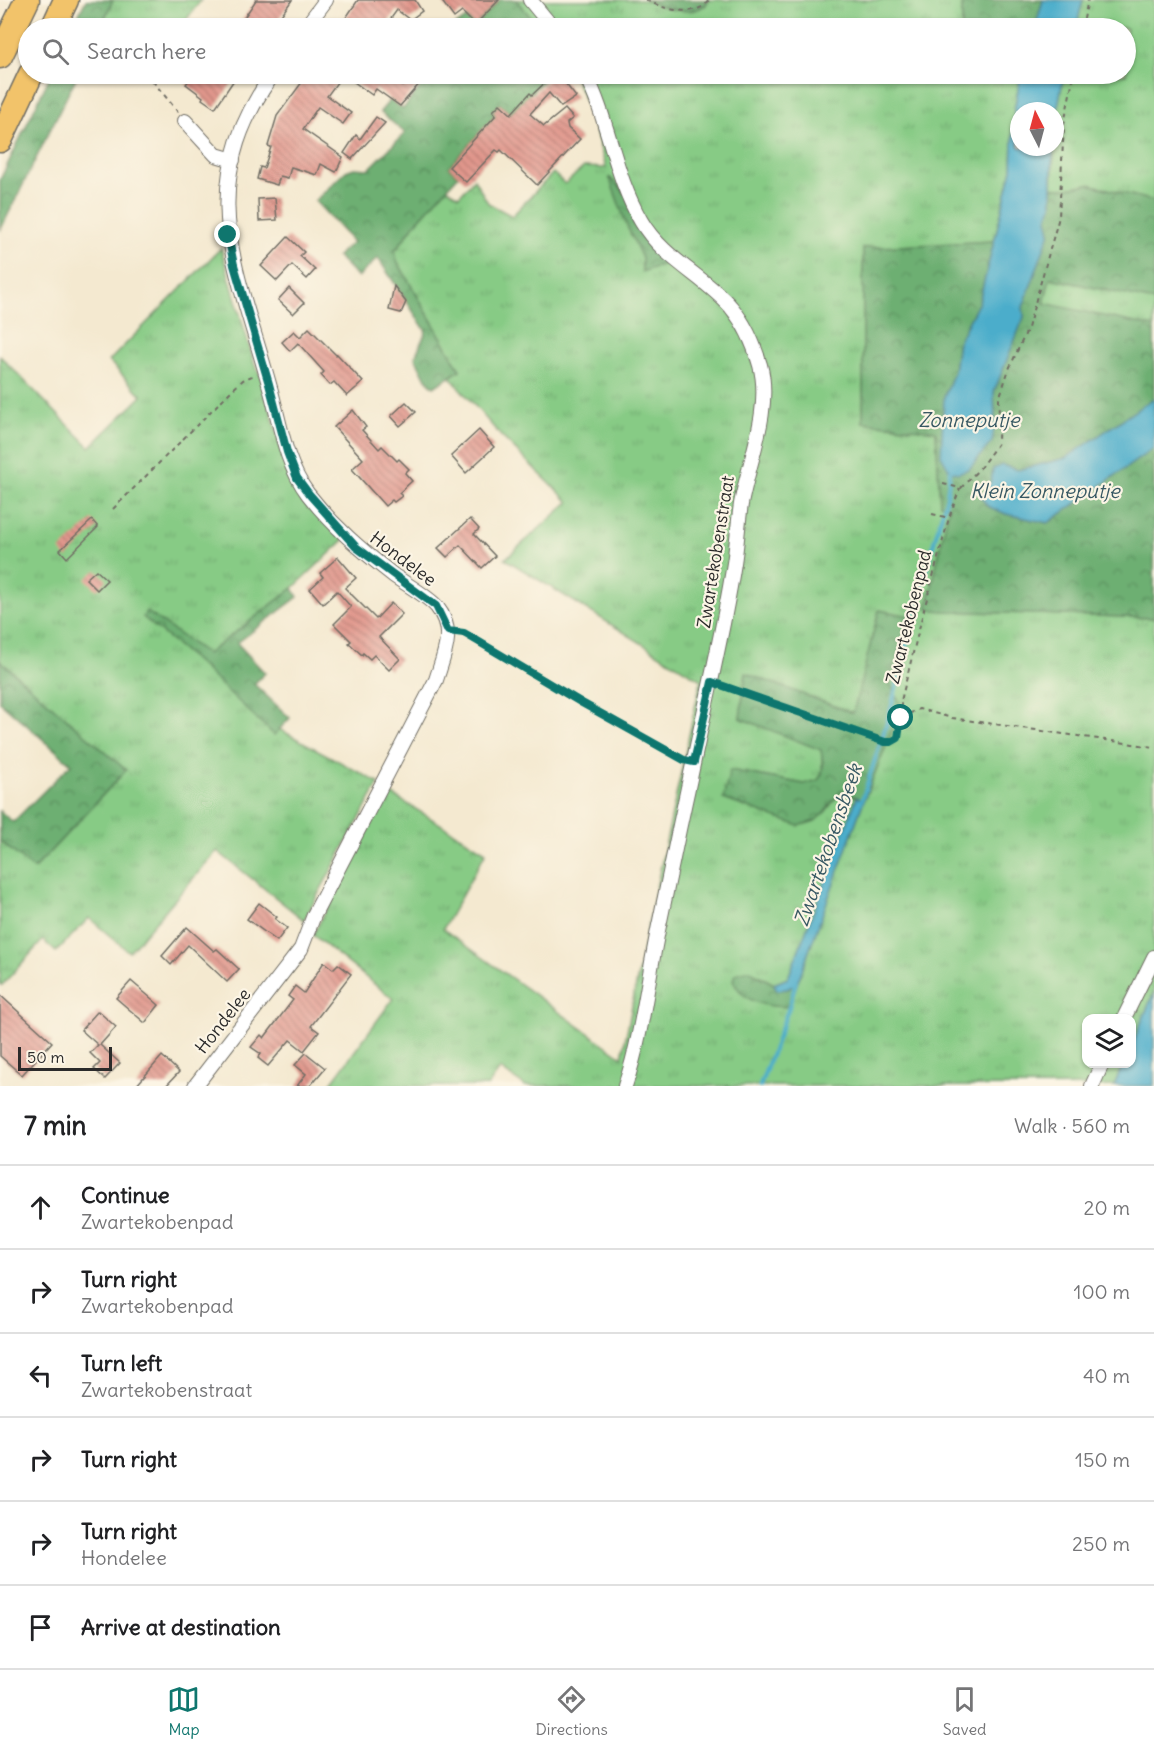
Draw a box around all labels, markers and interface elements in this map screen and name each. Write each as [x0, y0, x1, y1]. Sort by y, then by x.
search box [18, 18, 1136, 84]
icon: search [39, 35, 72, 68]
text: Search here [87, 37, 206, 65]
north arrow [1010, 102, 1064, 156]
route end [214, 221, 240, 247]
water label: Zonneputje [918, 407, 1021, 432]
street label: Zwartekobenstraat [692, 474, 739, 630]
water label: Klein Zonneputje [970, 478, 1121, 503]
street label: Hondelee [366, 526, 441, 591]
street label: Zwartekobenpad [881, 547, 936, 686]
route start [887, 704, 913, 730]
water label: Zwartekobensbeek [788, 759, 868, 929]
street label: Hondelee [190, 983, 255, 1058]
map controls [1082, 1014, 1136, 1068]
button: layers [1082, 1014, 1136, 1068]
scale bar [18, 1044, 112, 1072]
text: 50 m [27, 1047, 65, 1067]
text: 7 min [24, 1109, 87, 1142]
text: Walk · 560 m [1014, 1113, 1130, 1138]
text: Continue [81, 1181, 170, 1209]
icon: ahead [24, 1191, 57, 1224]
text: 20 m [1084, 1195, 1130, 1220]
text: Zwartekobenpad [81, 1209, 233, 1234]
text: Turn right [81, 1265, 177, 1293]
icon: right [24, 1275, 57, 1308]
text: 100 m [1073, 1279, 1130, 1304]
text: Zwartekobenpad [81, 1293, 233, 1318]
text: Turn left [81, 1349, 162, 1377]
icon: left [24, 1359, 57, 1392]
text: 40 m [1083, 1363, 1130, 1388]
text: Zwartekobenstraat [81, 1377, 252, 1402]
icon: right [24, 1443, 57, 1476]
text: Turn right [81, 1445, 177, 1473]
text: 150 m [1075, 1447, 1130, 1472]
text: Turn right [81, 1517, 177, 1545]
icon: right [24, 1527, 57, 1560]
text: 250 m [1072, 1531, 1130, 1556]
text: Hondelee [81, 1545, 167, 1570]
icon: arrive [24, 1611, 57, 1644]
text: Arrive at destination [81, 1613, 281, 1641]
tab: Map [167, 1683, 200, 1739]
tab: Directions [535, 1683, 608, 1739]
tab: Saved [943, 1683, 987, 1739]

